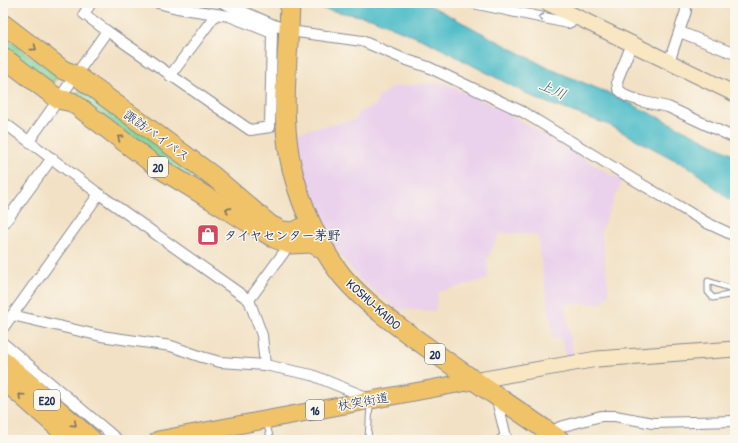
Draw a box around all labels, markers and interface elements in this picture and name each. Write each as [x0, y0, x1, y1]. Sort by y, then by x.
one-way arrow [538, 14, 545, 22]
one-way arrow [30, 43, 37, 51]
water label: 上川 [536, 75, 570, 103]
street label: 諏訪バイパス [120, 105, 194, 165]
one-way arrow [117, 136, 124, 143]
road number: 20 [148, 157, 168, 177]
one-way arrow [225, 207, 232, 215]
shop icon: タイヤセンター茅野 [195, 222, 221, 248]
place label: タイヤセンター茅野 [224, 226, 340, 244]
street label: KOSHU-KAIDO [343, 275, 405, 333]
road number: 20 [425, 344, 445, 364]
street label: 杖突街道 [336, 388, 390, 414]
road number: E20 [34, 390, 60, 410]
one-way arrow [19, 393, 26, 400]
road number: 16 [306, 400, 324, 420]
one-way arrow [69, 419, 77, 426]

